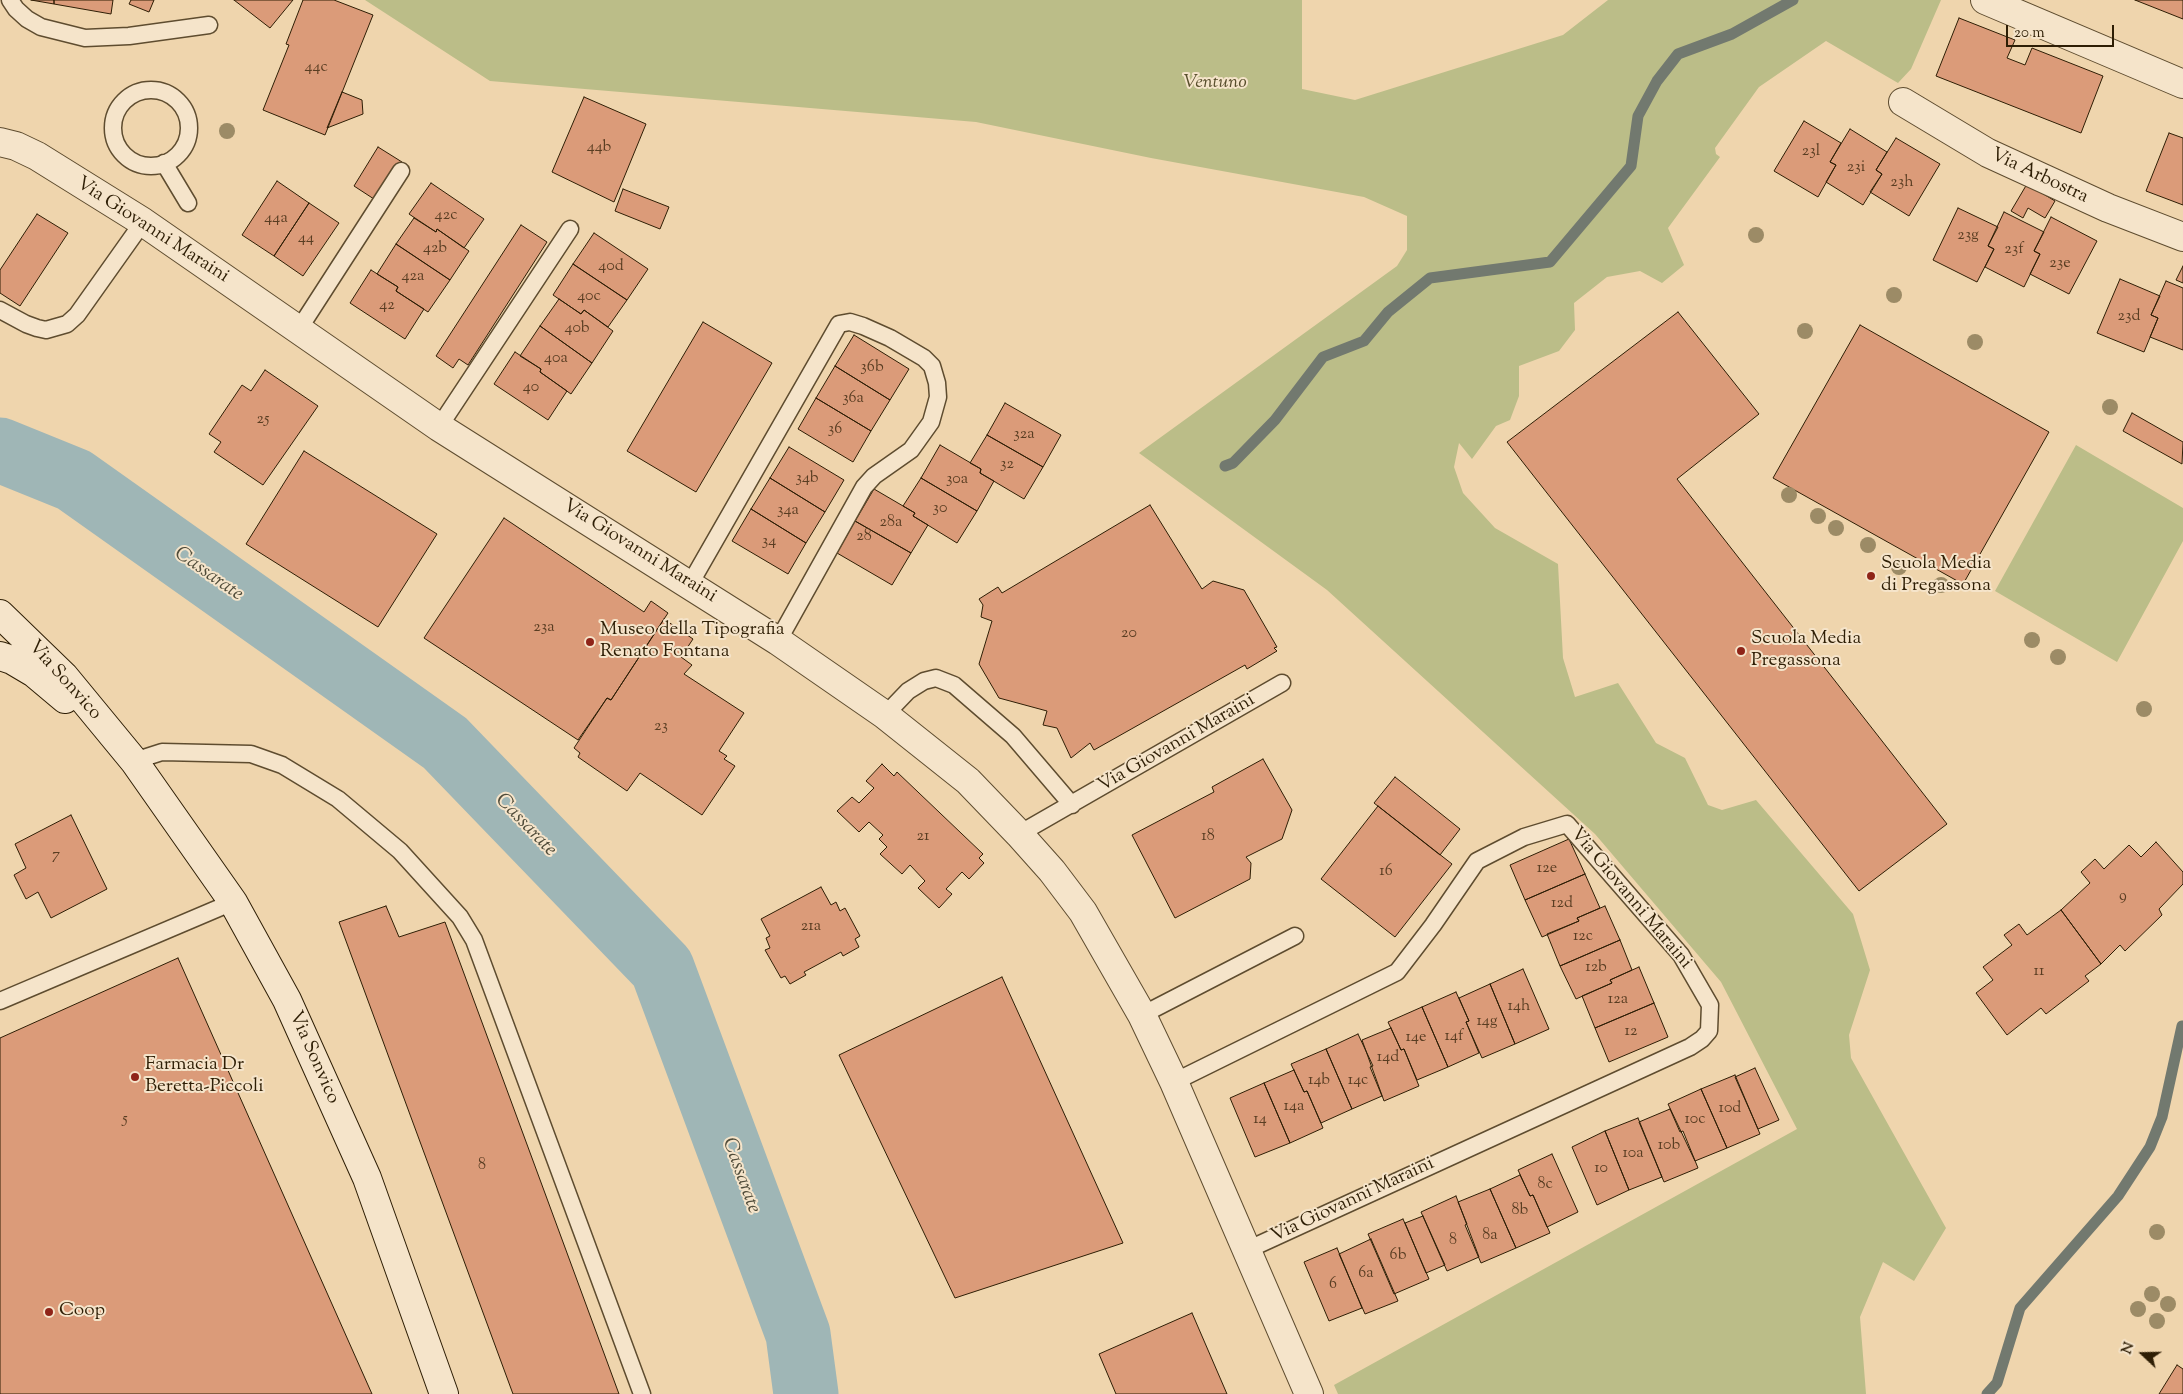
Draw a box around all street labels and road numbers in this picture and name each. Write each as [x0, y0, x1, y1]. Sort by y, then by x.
street label: Via Arbostra [1987, 144, 2091, 210]
street label: Via Giovanni Maraini [71, 173, 233, 289]
street label: Via Giovanni Maraini [558, 495, 720, 609]
street label: Via Sonvico [22, 637, 106, 725]
street label: Via Giovanni Maraini [1094, 690, 1260, 798]
street label: Via Giovanni Maraini [1564, 824, 1696, 974]
street label: Via Sonvico [282, 1008, 344, 1108]
street label: Via Giovanni Maraini [1268, 1153, 1438, 1249]

